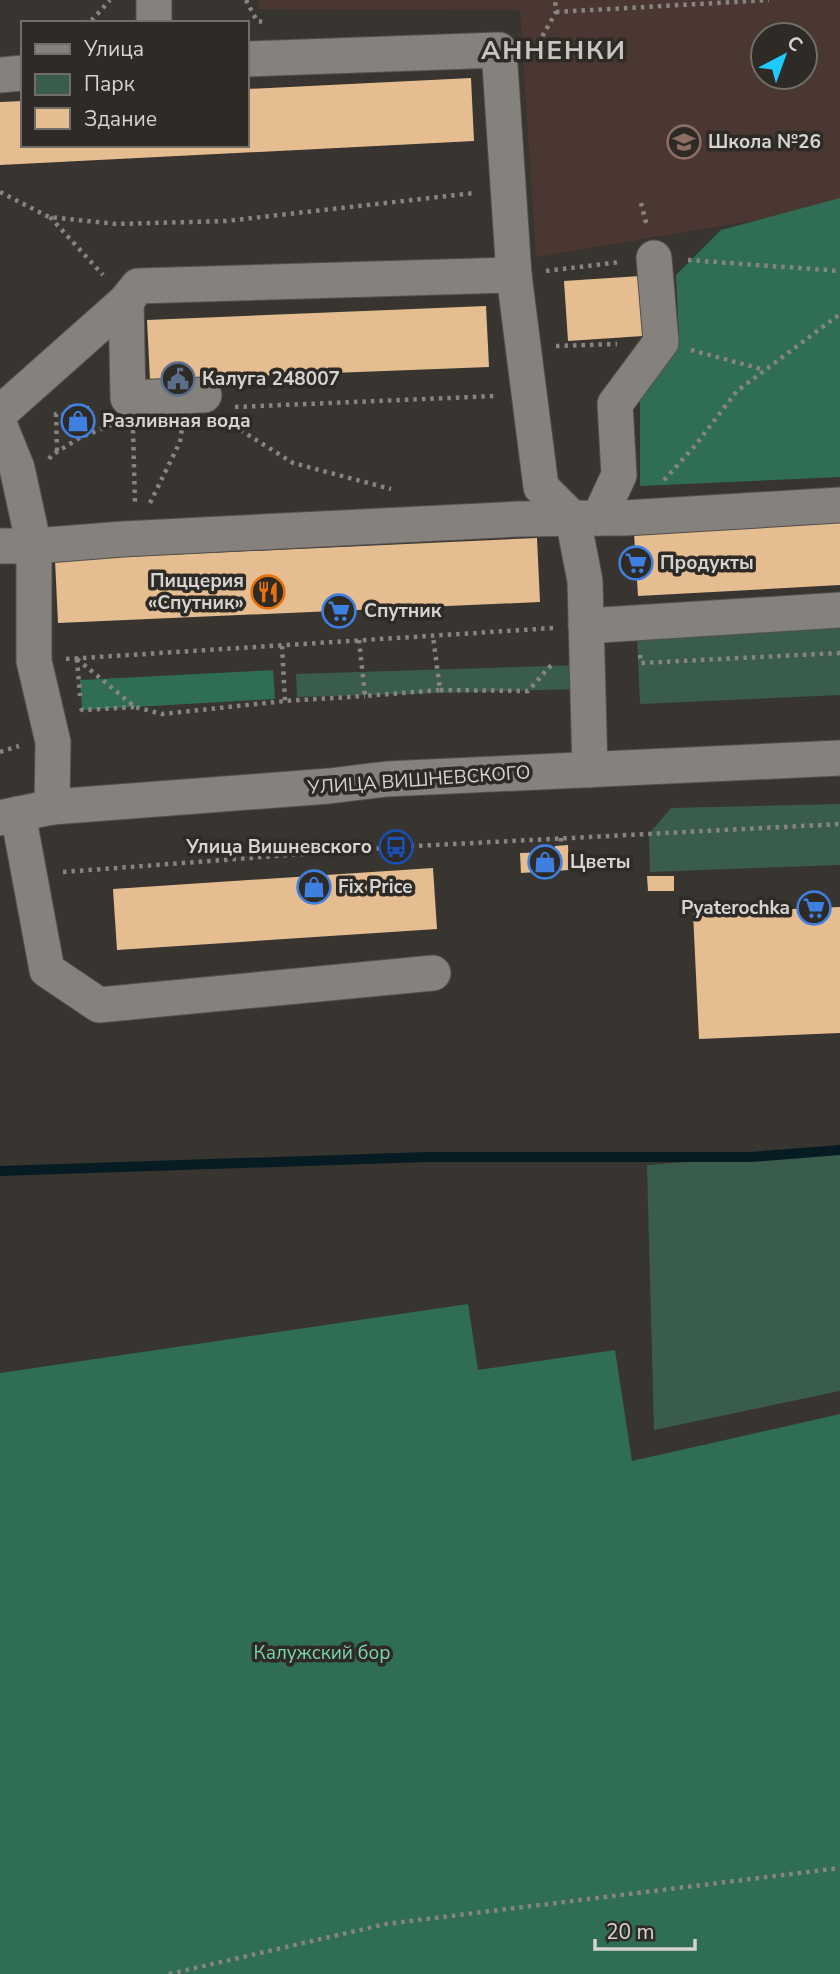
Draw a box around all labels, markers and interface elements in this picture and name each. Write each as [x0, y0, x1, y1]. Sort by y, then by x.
legend [21, 21, 248, 147]
north arrow [749, 21, 819, 91]
text: С [781, 30, 808, 58]
district label: АННЕНКИ [481, 33, 627, 68]
text: Улица [83, 35, 144, 63]
text: Парк [84, 70, 136, 98]
text: Здание [84, 105, 157, 133]
school or university icon: Школа №26 [665, 123, 703, 161]
place label: Школа №26 [708, 129, 821, 155]
public building icon: Калуга 248007 [159, 360, 197, 398]
place label: Калуга 248007 [202, 366, 340, 392]
shop icon: Разливная вода [59, 402, 97, 440]
place label: Разливная вода [102, 408, 251, 434]
supermarket icon: Продукты [617, 544, 655, 582]
place label: Продукты [660, 550, 754, 576]
place label: Пиццерия «Спутник» [148, 568, 244, 616]
restaurant icon: Пиццерия «Спутник» [249, 573, 287, 611]
supermarket icon: Спутник [320, 592, 358, 630]
place label: Спутник [364, 598, 442, 624]
street label: УЛИЦА ВИШНЕВСКОГО [306, 759, 531, 801]
bus stop icon: Улица Вишневского [377, 828, 415, 866]
place label: Улица Вишневского [185, 834, 372, 860]
shop icon: Цветы [526, 843, 564, 881]
place label: Цветы [570, 849, 631, 875]
shop icon: Fix Price [295, 868, 333, 906]
place label: Fix Price [338, 874, 413, 900]
supermarket icon: Pyaterochka [795, 889, 833, 927]
place label: Pyaterochka [681, 895, 790, 921]
park label: Калужский бор [253, 1640, 391, 1666]
scale bar [595, 1908, 695, 1952]
text: 20 m [606, 1918, 655, 1946]

